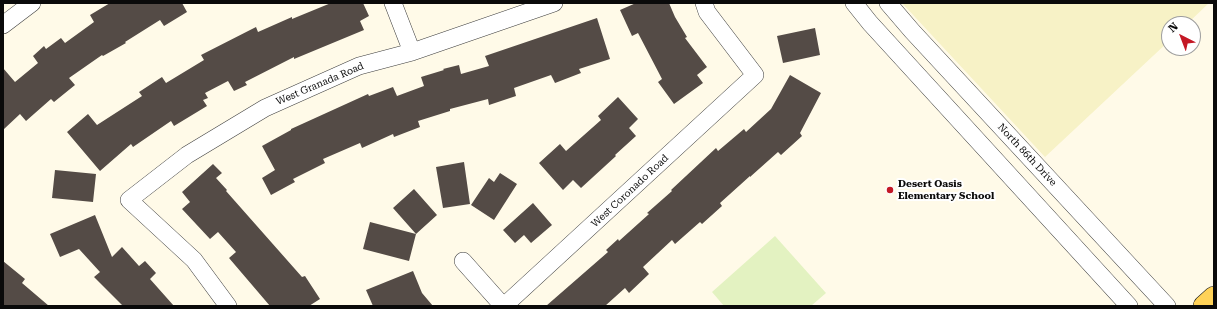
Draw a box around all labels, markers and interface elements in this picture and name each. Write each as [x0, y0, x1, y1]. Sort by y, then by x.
north arrow [1161, 16, 1201, 56]
text: N [1166, 20, 1181, 35]
street label: West Granada Road [274, 60, 366, 108]
street label: North 86th Drive [995, 121, 1059, 189]
street label: West Coronado Road [589, 152, 671, 230]
place label: Desert Oasis Elementary School [898, 178, 994, 202]
marker: Desert Oasis Elementary School [885, 185, 895, 195]

